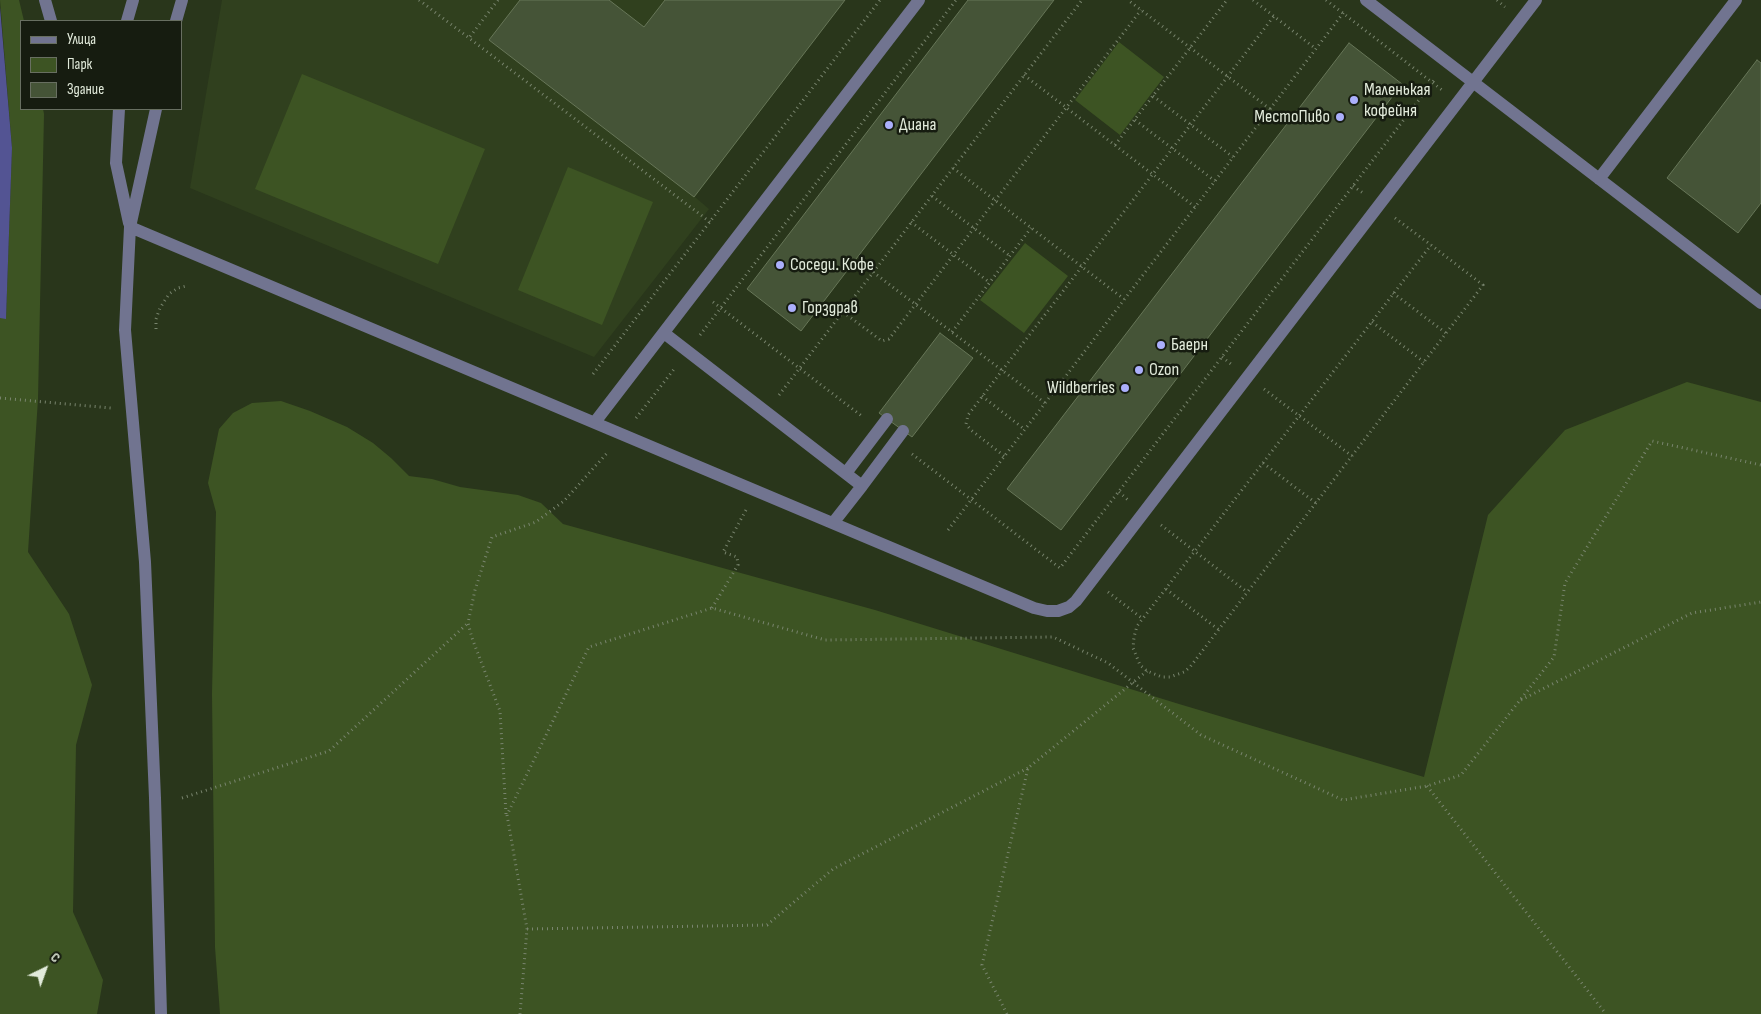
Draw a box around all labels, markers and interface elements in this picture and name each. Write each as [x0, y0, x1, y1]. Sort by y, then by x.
legend [20, 20, 182, 110]
text: Улица [67, 30, 96, 49]
text: Парк [67, 55, 92, 74]
place label: Маленькая кофейня [1364, 79, 1431, 122]
text: Здание [67, 80, 104, 99]
marker: Маленькая кофейня [1348, 94, 1360, 106]
place label: МестоПиво [1254, 106, 1330, 128]
marker: МестоПиво [1334, 111, 1346, 123]
place label: Диана [899, 114, 936, 136]
marker: Диана [883, 119, 895, 131]
place label: Соседи. Кофе [790, 254, 874, 276]
marker: Соседи. Кофе [774, 259, 786, 271]
place label: Горздрав [802, 297, 858, 319]
marker: Горздрав [786, 302, 798, 314]
place label: Баерн [1171, 334, 1208, 356]
marker: Баерн [1155, 339, 1167, 351]
place label: Ozon [1149, 359, 1179, 381]
marker: Ozon [1133, 364, 1145, 376]
place label: Wildberries [1047, 377, 1115, 399]
marker: Wildberries [1119, 382, 1131, 394]
north arrow [20, 944, 70, 994]
text: С [47, 949, 64, 966]

